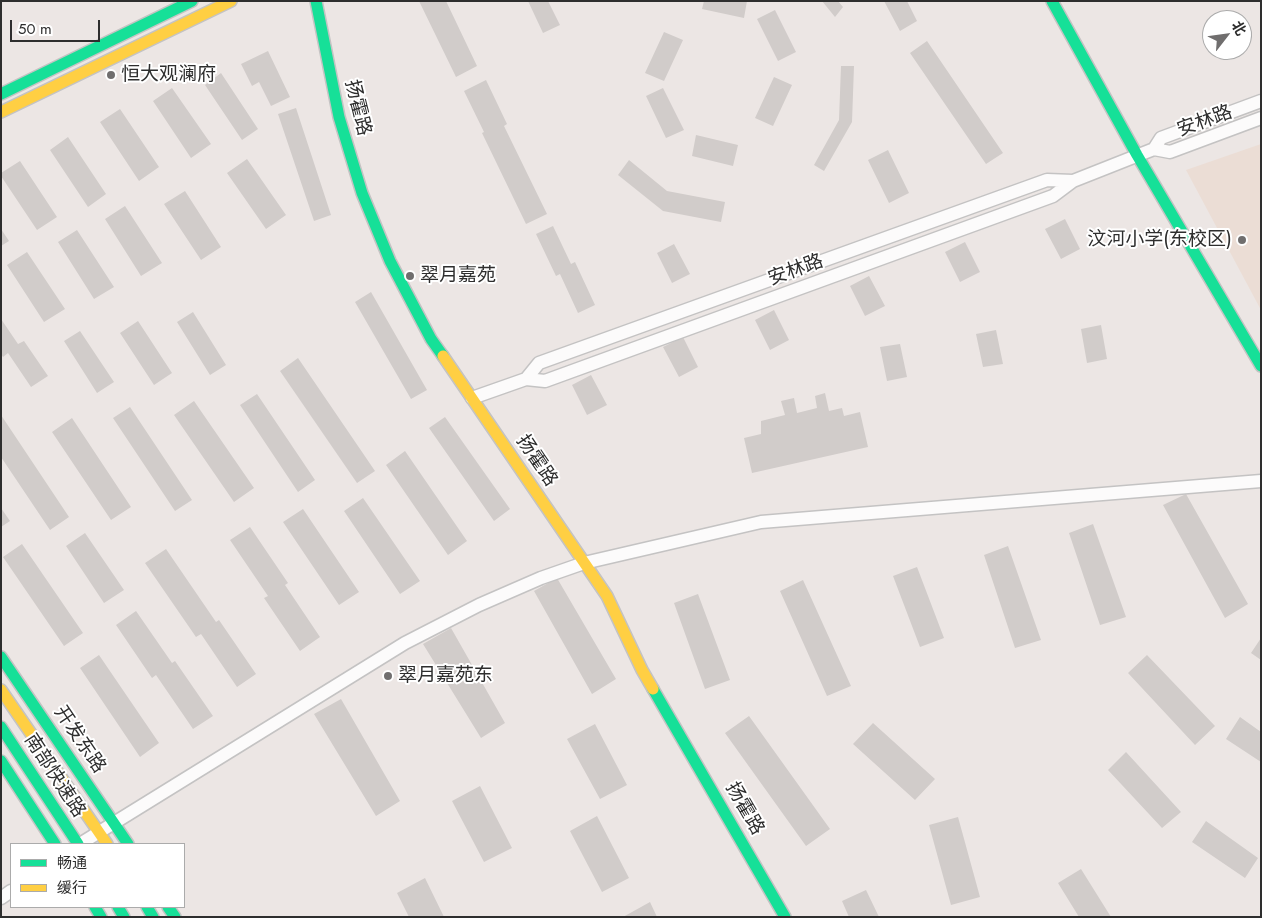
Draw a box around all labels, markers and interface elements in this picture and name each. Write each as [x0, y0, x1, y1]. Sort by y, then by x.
scale bar [12, 10, 102, 42]
north arrow [1202, 10, 1252, 60]
text: 北 [1227, 17, 1251, 39]
text: 50 m [18, 18, 52, 40]
place label: 恒大观澜府 [121, 64, 216, 86]
marker: 恒大观澜府 [105, 69, 117, 81]
street label: 扬霍路 [339, 78, 375, 138]
street label: 安林路 [1174, 102, 1236, 142]
place label: 汶河小学(东校区) [1087, 229, 1232, 251]
marker: 汶河小学(东校区) [1236, 234, 1248, 246]
street label: 安林路 [765, 251, 827, 291]
place label: 翠月嘉苑 [420, 265, 496, 287]
marker: 翠月嘉苑 [404, 270, 416, 282]
street label: 扬霍路 [511, 431, 561, 491]
place label: 翠月嘉苑东 [398, 665, 493, 687]
marker: 翠月嘉苑东 [382, 670, 394, 682]
street label: 开发东路 [48, 702, 110, 778]
street label: 南部快速路 [19, 730, 89, 822]
street label: 扬霍路 [720, 779, 768, 839]
legend [10, 843, 185, 908]
text: 畅通 [57, 852, 87, 874]
text: 缓行 [57, 877, 87, 899]

